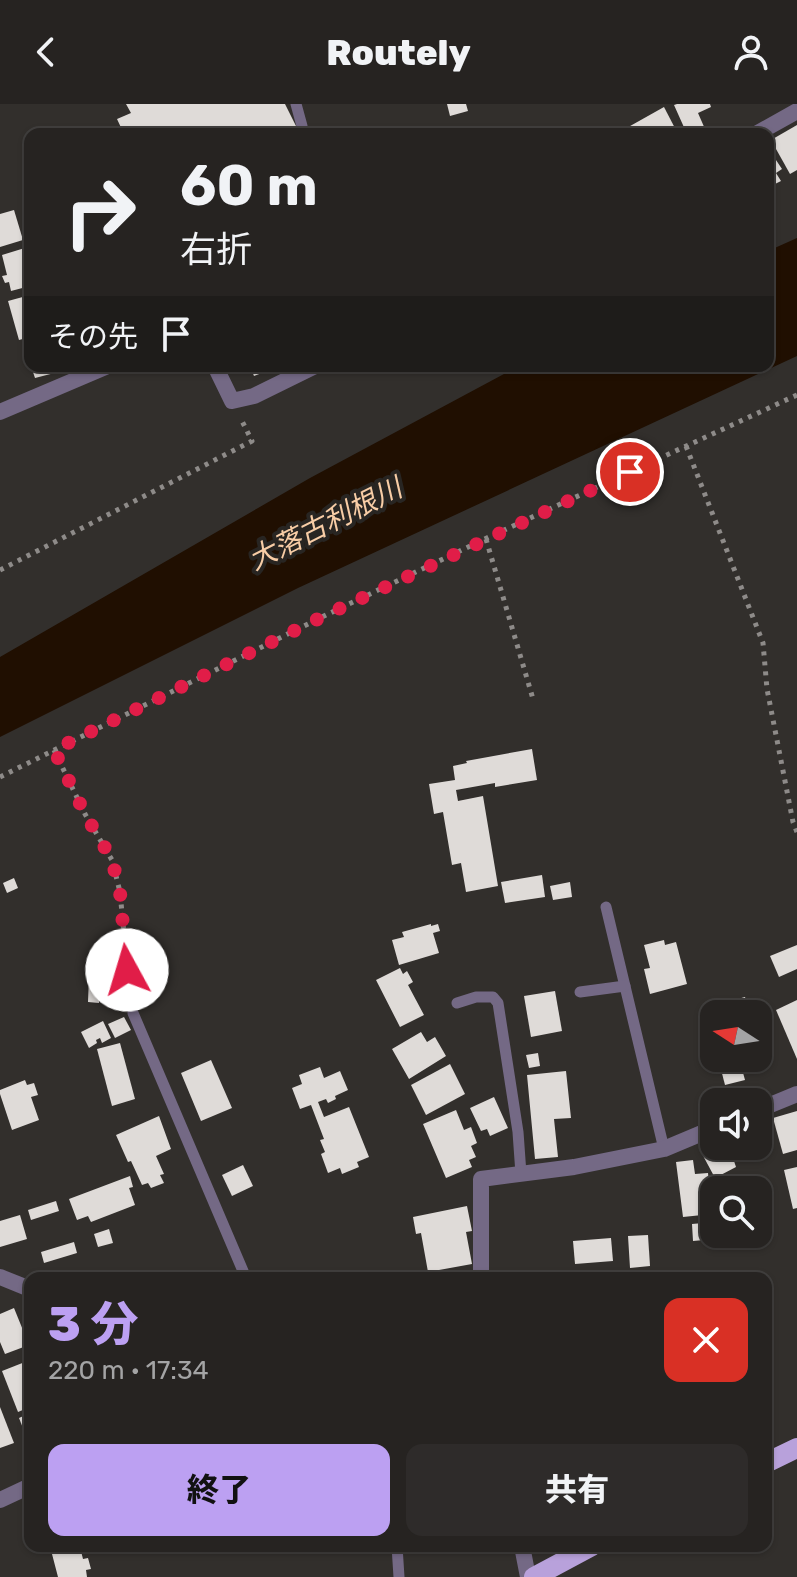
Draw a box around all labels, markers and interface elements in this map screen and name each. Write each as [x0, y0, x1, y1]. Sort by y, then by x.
icon: back [24, 30, 68, 74]
icon: person [729, 30, 773, 74]
text: Routely [326, 31, 471, 74]
text: 60 m [180, 153, 318, 219]
icon: right [48, 160, 152, 264]
text: 右折 [180, 228, 252, 271]
icon: arrive [154, 312, 198, 356]
text: その先 [48, 319, 138, 355]
pin [596, 438, 664, 506]
icon: arrive [608, 450, 652, 494]
water label: 大落古利根川 [243, 470, 410, 577]
position arrow [85, 928, 169, 1012]
north arrow [700, 1000, 772, 1072]
map controls [700, 1000, 772, 1248]
button: sound [700, 1088, 772, 1160]
button: search [700, 1176, 772, 1248]
text: 3 分 [48, 1296, 138, 1353]
button: close [664, 1298, 748, 1382]
text: 220 m · 17:34 [48, 1355, 209, 1386]
button: 終了 [48, 1444, 390, 1536]
button: 共有 [406, 1444, 748, 1536]

